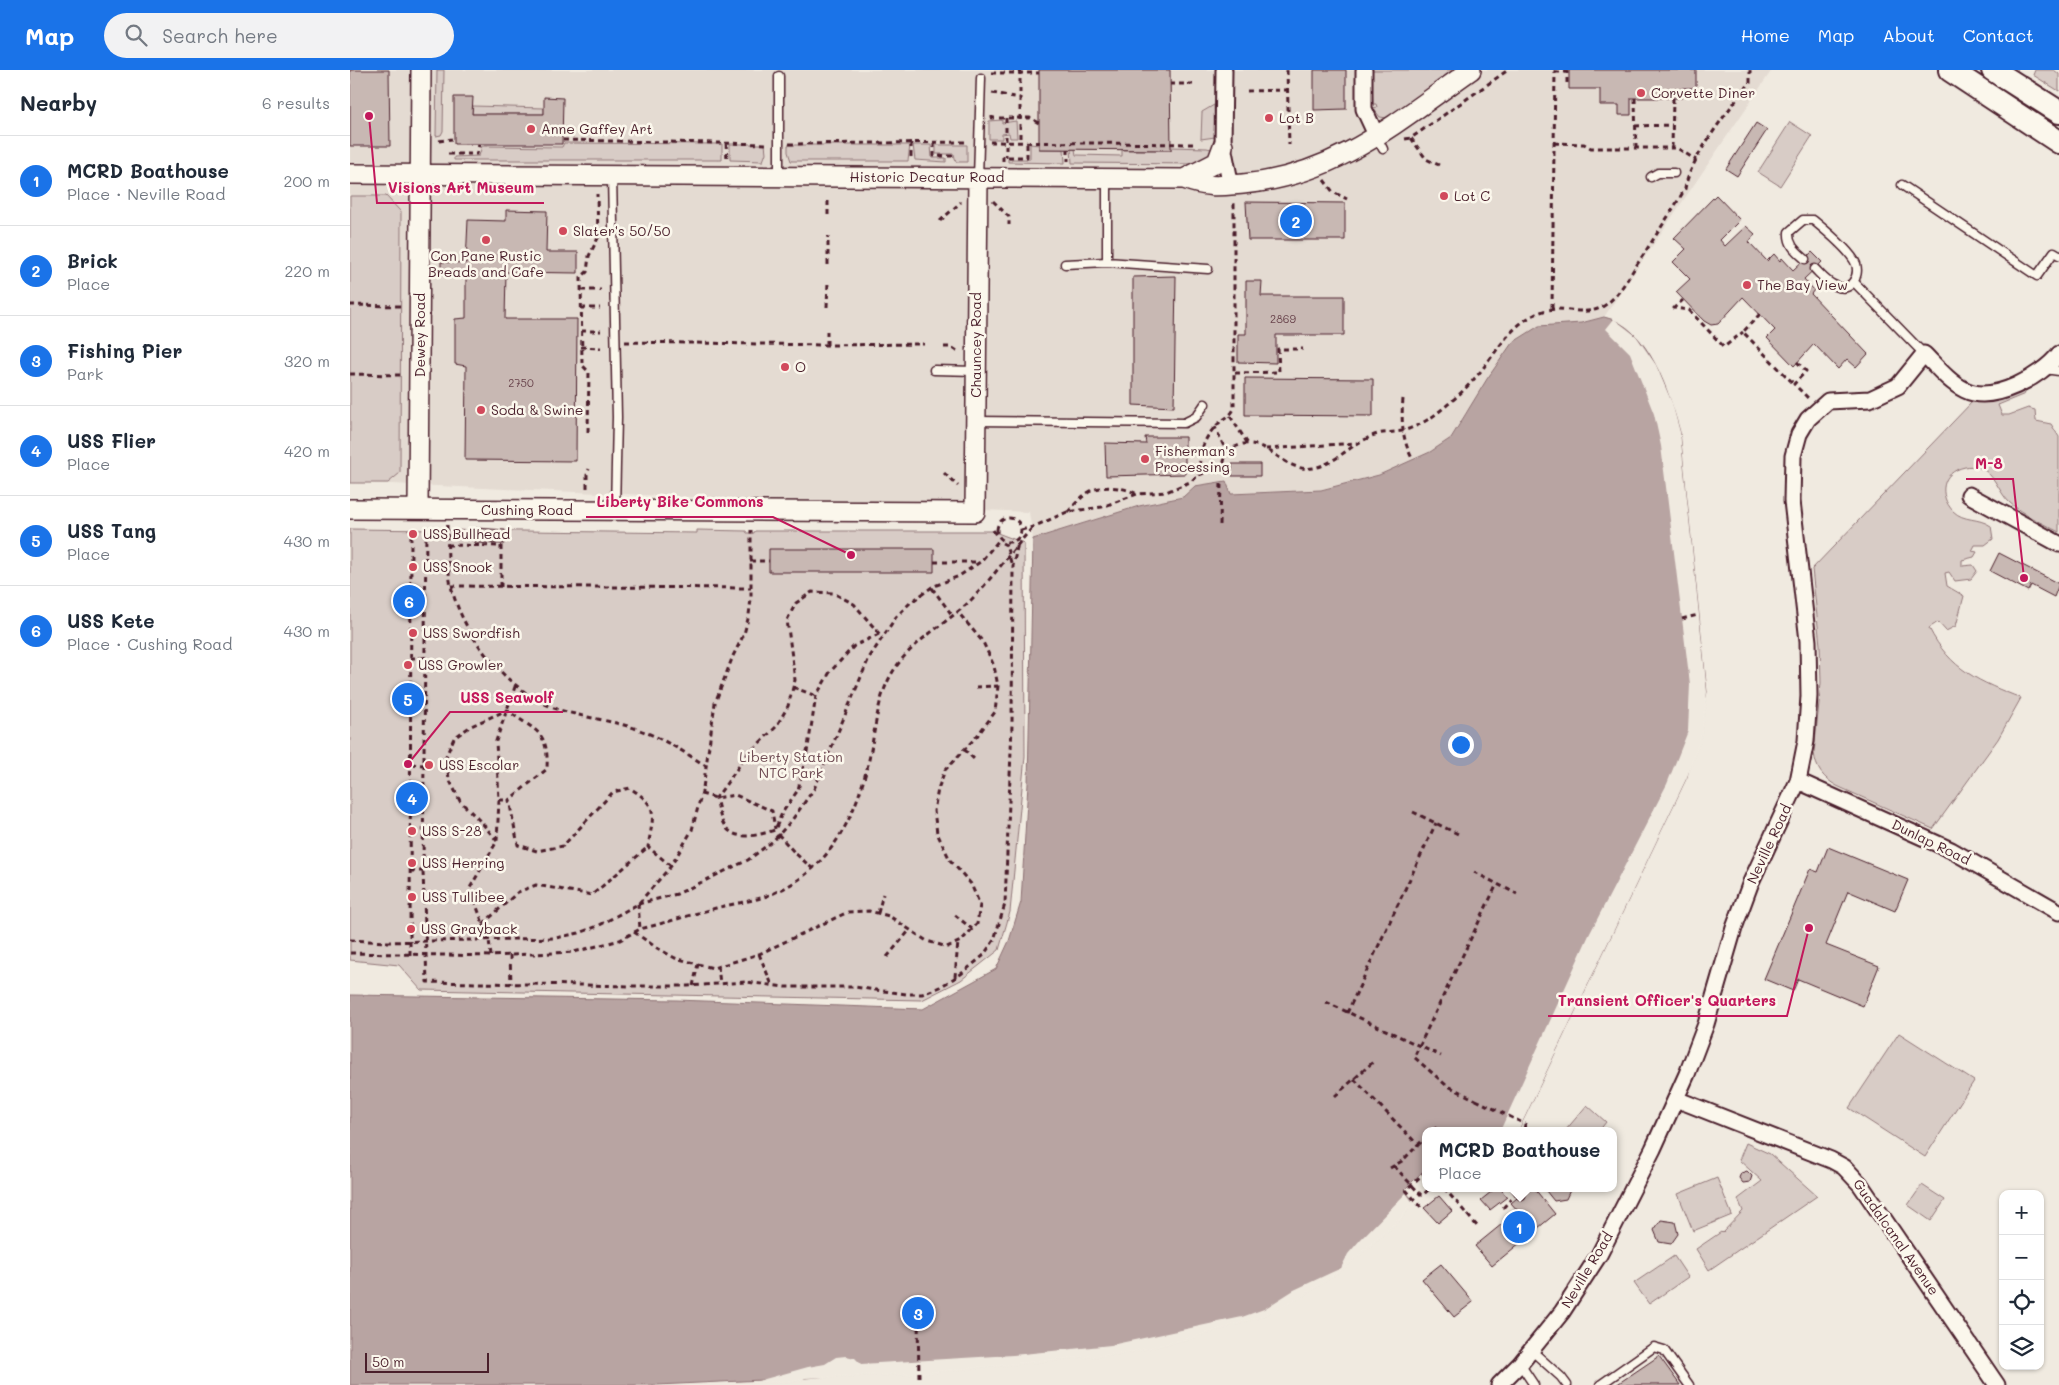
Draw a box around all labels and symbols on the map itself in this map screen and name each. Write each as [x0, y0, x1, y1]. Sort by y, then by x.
place label: Corvette Diner [1651, 83, 1755, 102]
marker: Corvette Diner [1635, 87, 1647, 99]
place label: Lot B [1279, 108, 1314, 127]
marker: Lot B [1263, 112, 1275, 124]
place label: Anne Gaffey Art [541, 119, 653, 138]
marker: Anne Gaffey Art [525, 123, 537, 135]
street label: Historic Decatur Road [850, 167, 1005, 186]
callout: Visions Art Museum [377, 173, 544, 203]
text: Visions Art Museum [388, 177, 534, 197]
place label: Lot C [1454, 186, 1490, 205]
marker: Lot C [1438, 190, 1450, 202]
pin: 2 [1280, 202, 1312, 240]
place label: Slater's 50/50 [573, 221, 671, 240]
marker: Slater's 50/50 [557, 225, 569, 237]
marker: Con Pane Rustic Breads and Cafe [480, 234, 492, 246]
place label: Con Pane Rustic Breads and Cafe [428, 246, 544, 281]
place label: The Bay View [1757, 275, 1848, 294]
marker: The Bay View [1741, 279, 1753, 291]
street label: Chauncey Road [966, 292, 985, 398]
street label: Dewey Road [410, 293, 429, 377]
house number: 2869 [1270, 311, 1296, 326]
place label: O [795, 357, 806, 376]
marker: O [779, 361, 791, 373]
house number: 2750 [508, 375, 534, 390]
place label: Soda & Swine [491, 400, 583, 419]
marker: Soda & Swine [475, 404, 487, 416]
place label: Fisherman's Processing [1155, 441, 1235, 476]
callout: M-8 [1966, 449, 2013, 479]
marker: Fisherman's Processing [1139, 453, 1151, 465]
text: M-8 [1975, 453, 2003, 473]
callout: Liberty Bike Commons [586, 487, 773, 517]
text: Liberty Bike Commons [596, 491, 764, 511]
street label: Cushing Road [481, 500, 573, 519]
place label: USS Bullhead [423, 524, 510, 543]
marker: USS Bullhead [407, 528, 419, 540]
place label: USS Snook [423, 557, 492, 576]
marker: USS Snook [407, 561, 419, 573]
pin: 6 [393, 582, 425, 620]
place label: USS Swordfish [423, 623, 520, 642]
marker: USS Swordfish [407, 627, 419, 639]
place label: USS Growler [418, 655, 503, 674]
marker: USS Growler [402, 659, 414, 671]
pin: 5 [392, 680, 424, 718]
callout: USS Seawolf [450, 682, 563, 712]
text: USS Seawolf [460, 687, 554, 707]
your location [1448, 732, 1474, 758]
park label: Liberty Station NTC Park [739, 747, 843, 782]
place label: USS Escolar [439, 755, 519, 774]
marker: USS Escolar [423, 759, 435, 771]
pin: 4 [396, 779, 428, 817]
street label: Neville Road [1742, 801, 1795, 887]
street label: Dunlap Road [1889, 814, 1974, 869]
place label: USS S-28 [422, 821, 482, 840]
marker: USS S-28 [406, 825, 418, 837]
place label: USS Herring [422, 853, 504, 872]
marker: USS Herring [406, 857, 418, 869]
place label: USS Tullibee [422, 887, 505, 906]
marker: USS Tullibee [406, 891, 418, 903]
place label: USS Grayback [421, 919, 517, 938]
marker: USS Grayback [405, 923, 417, 935]
callout: Transient Officer's Quarters [1548, 986, 1787, 1016]
text: Transient Officer's Quarters [1558, 990, 1776, 1010]
street label: Guadalcanal Avenue [1849, 1175, 1944, 1299]
pin: 1 [1503, 1208, 1535, 1246]
street label: Neville Road [1556, 1228, 1617, 1311]
pin: 3 [902, 1294, 934, 1332]
scale bar [365, 1350, 489, 1373]

